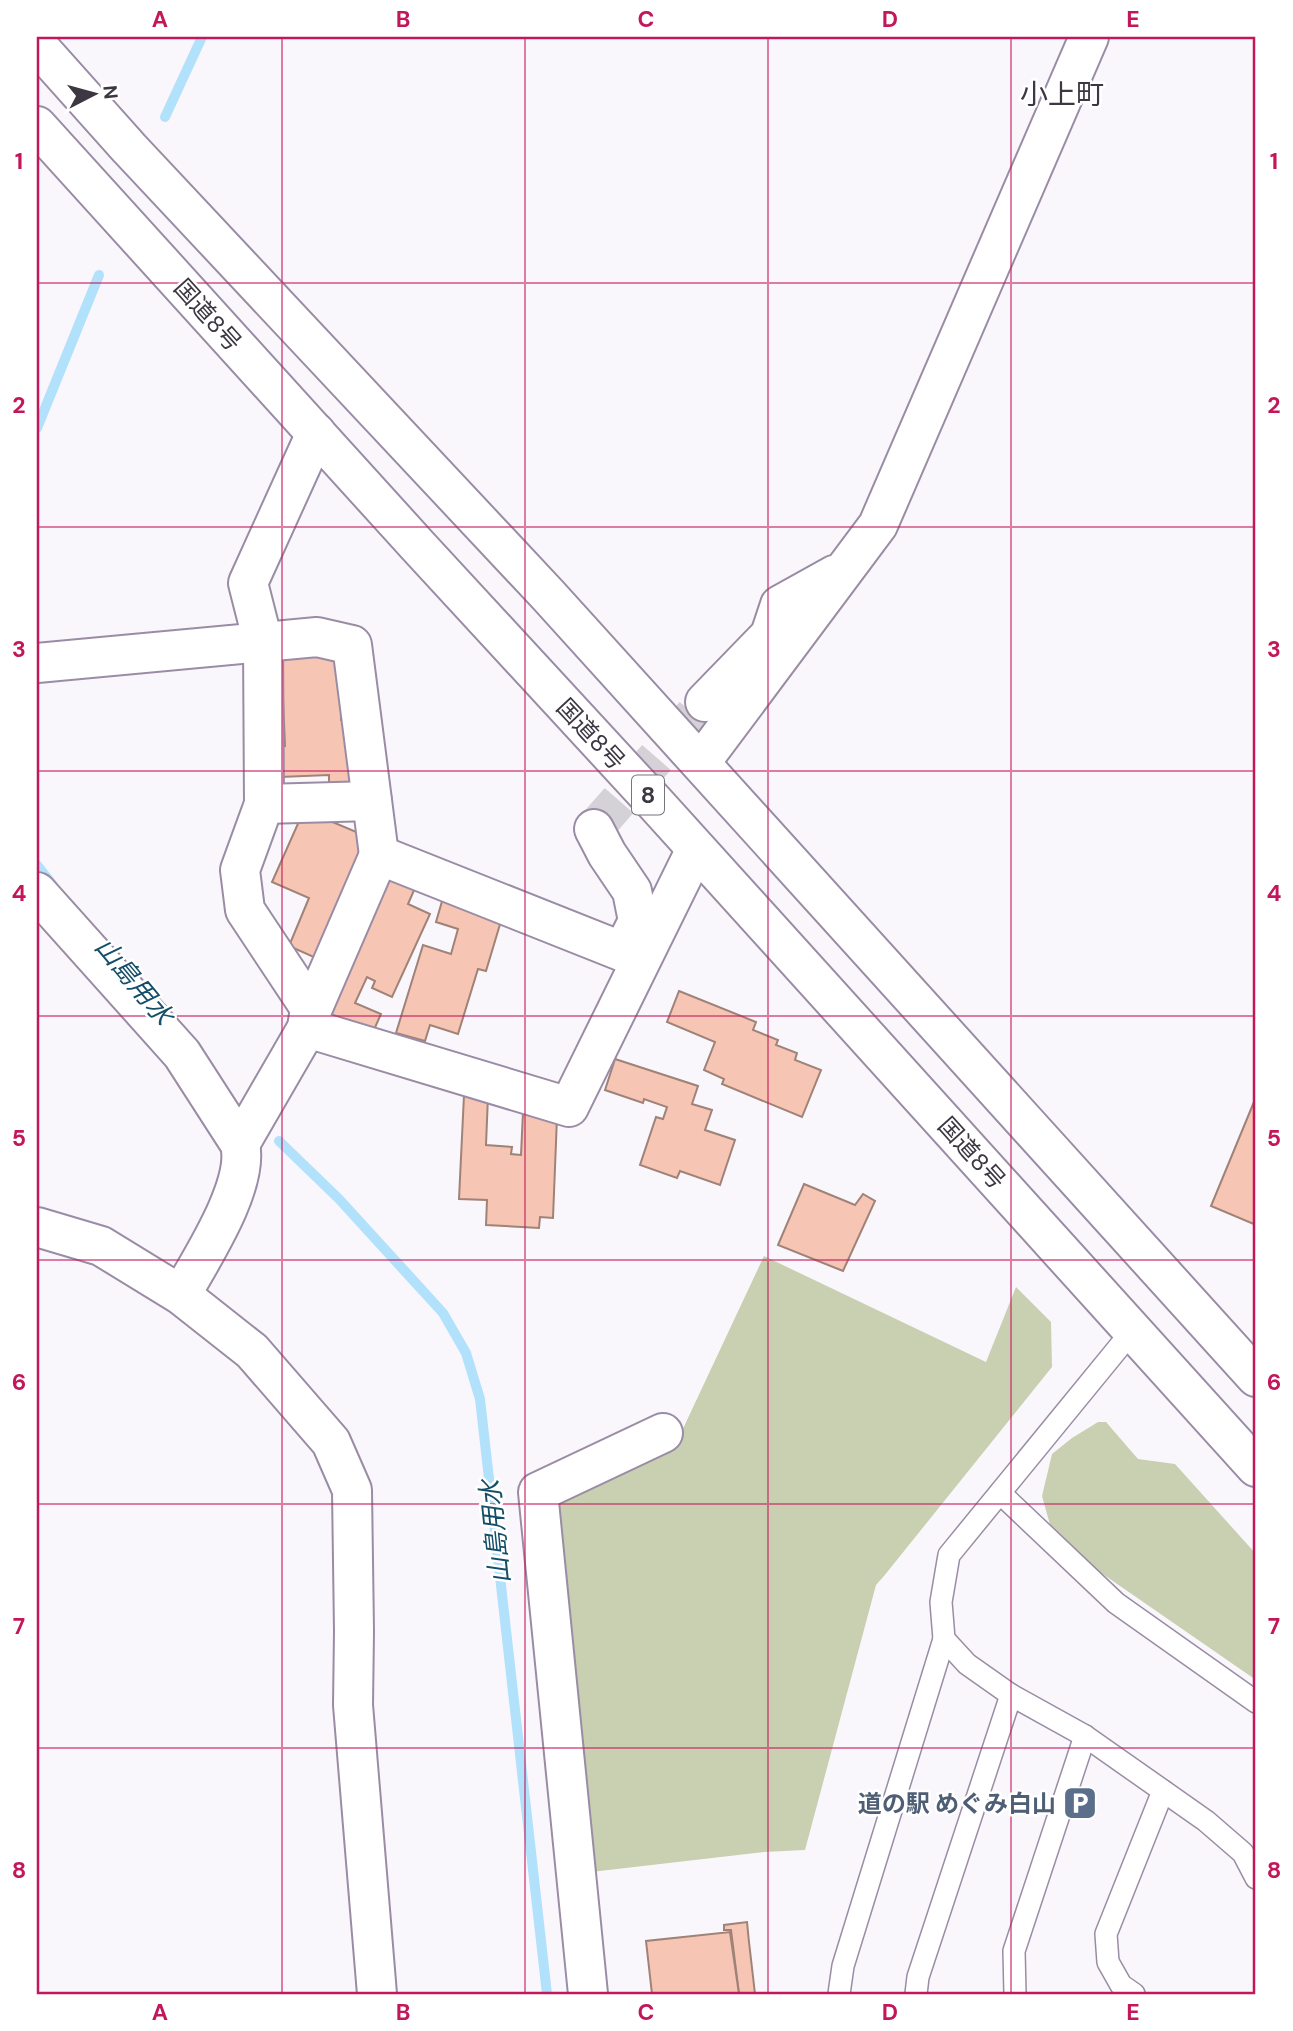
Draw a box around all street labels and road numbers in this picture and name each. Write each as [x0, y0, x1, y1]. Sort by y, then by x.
street label: 国道8号 [168, 272, 248, 358]
street label: 国道8号 [550, 692, 632, 776]
road number: 8 [632, 776, 664, 814]
street label: 国道8号 [932, 1110, 1012, 1196]

